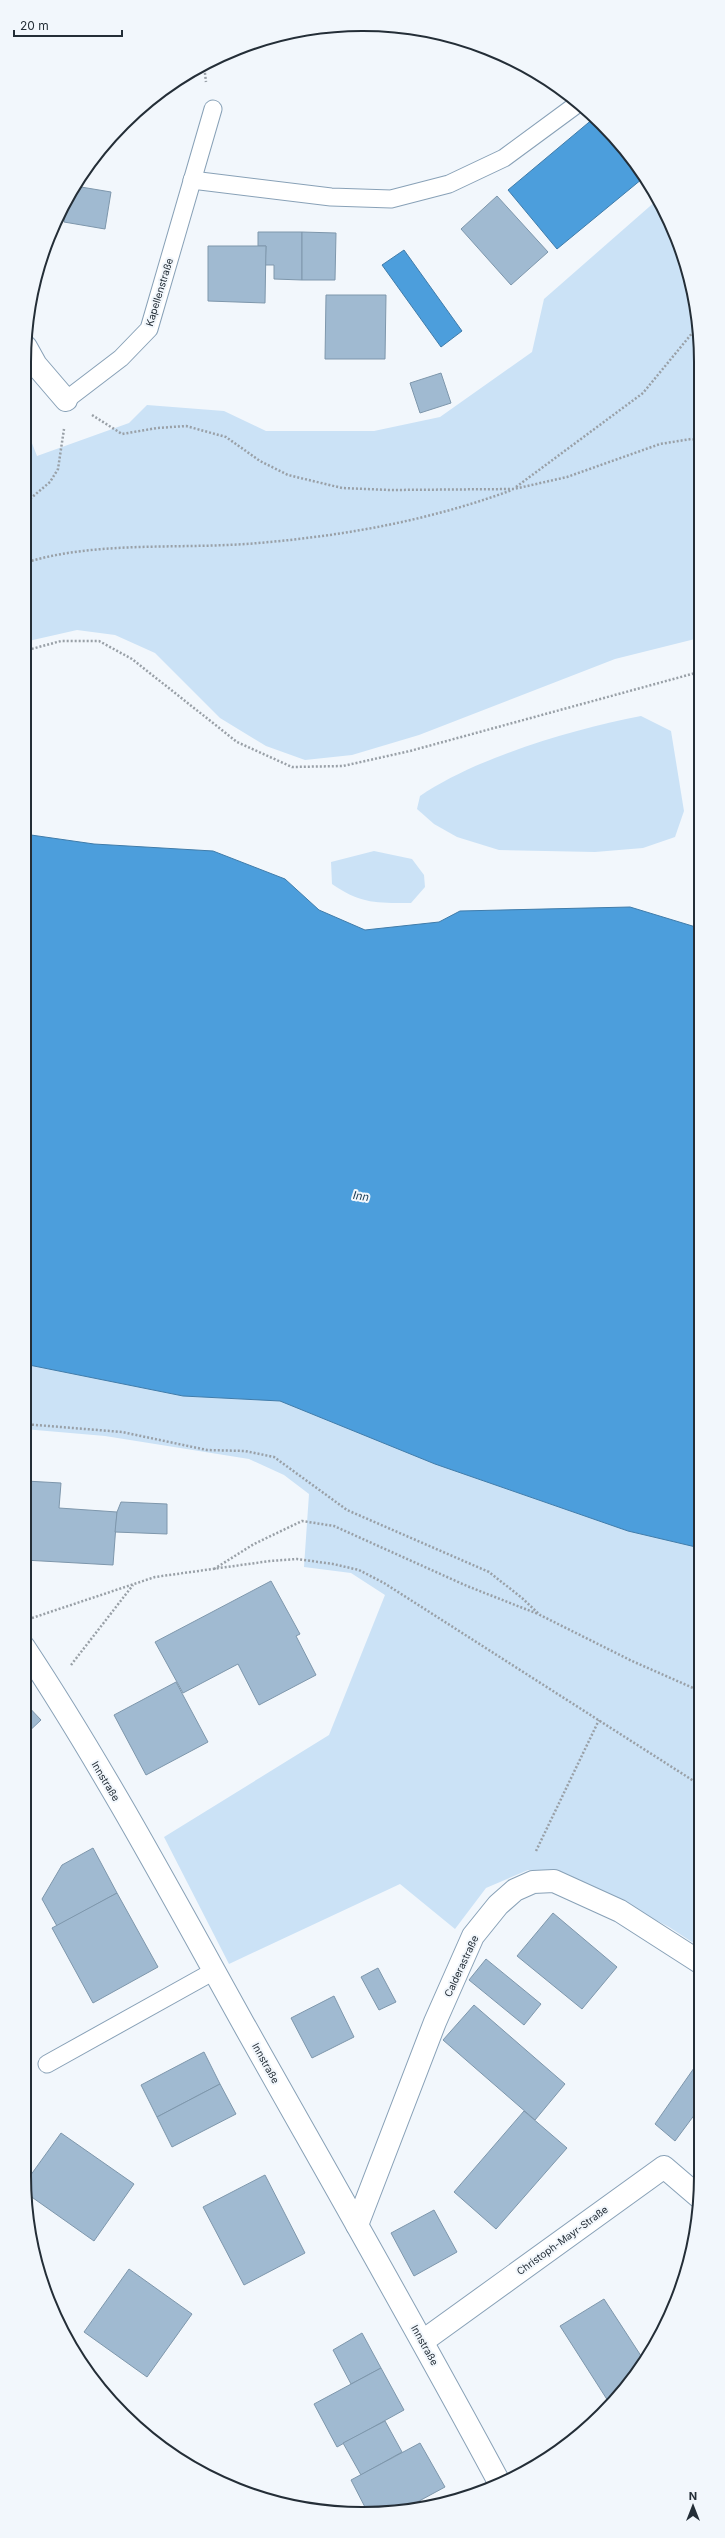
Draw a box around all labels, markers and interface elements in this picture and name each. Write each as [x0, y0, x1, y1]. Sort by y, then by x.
scale bar [14, 12, 122, 38]
text: 20 m [20, 18, 49, 33]
street label: Kapellenstraße [143, 256, 175, 328]
water label: Inn [352, 1188, 370, 1204]
street label: Innstraße [89, 1759, 123, 1803]
street label: Calderastraße [441, 1933, 481, 1999]
street label: Innstraße [250, 2041, 282, 2085]
street label: Christoph-Mayr-Straße [514, 2203, 610, 2277]
street label: Innstraße [409, 2323, 441, 2367]
north arrow [673, 2486, 713, 2526]
text: N [689, 2489, 697, 2503]

